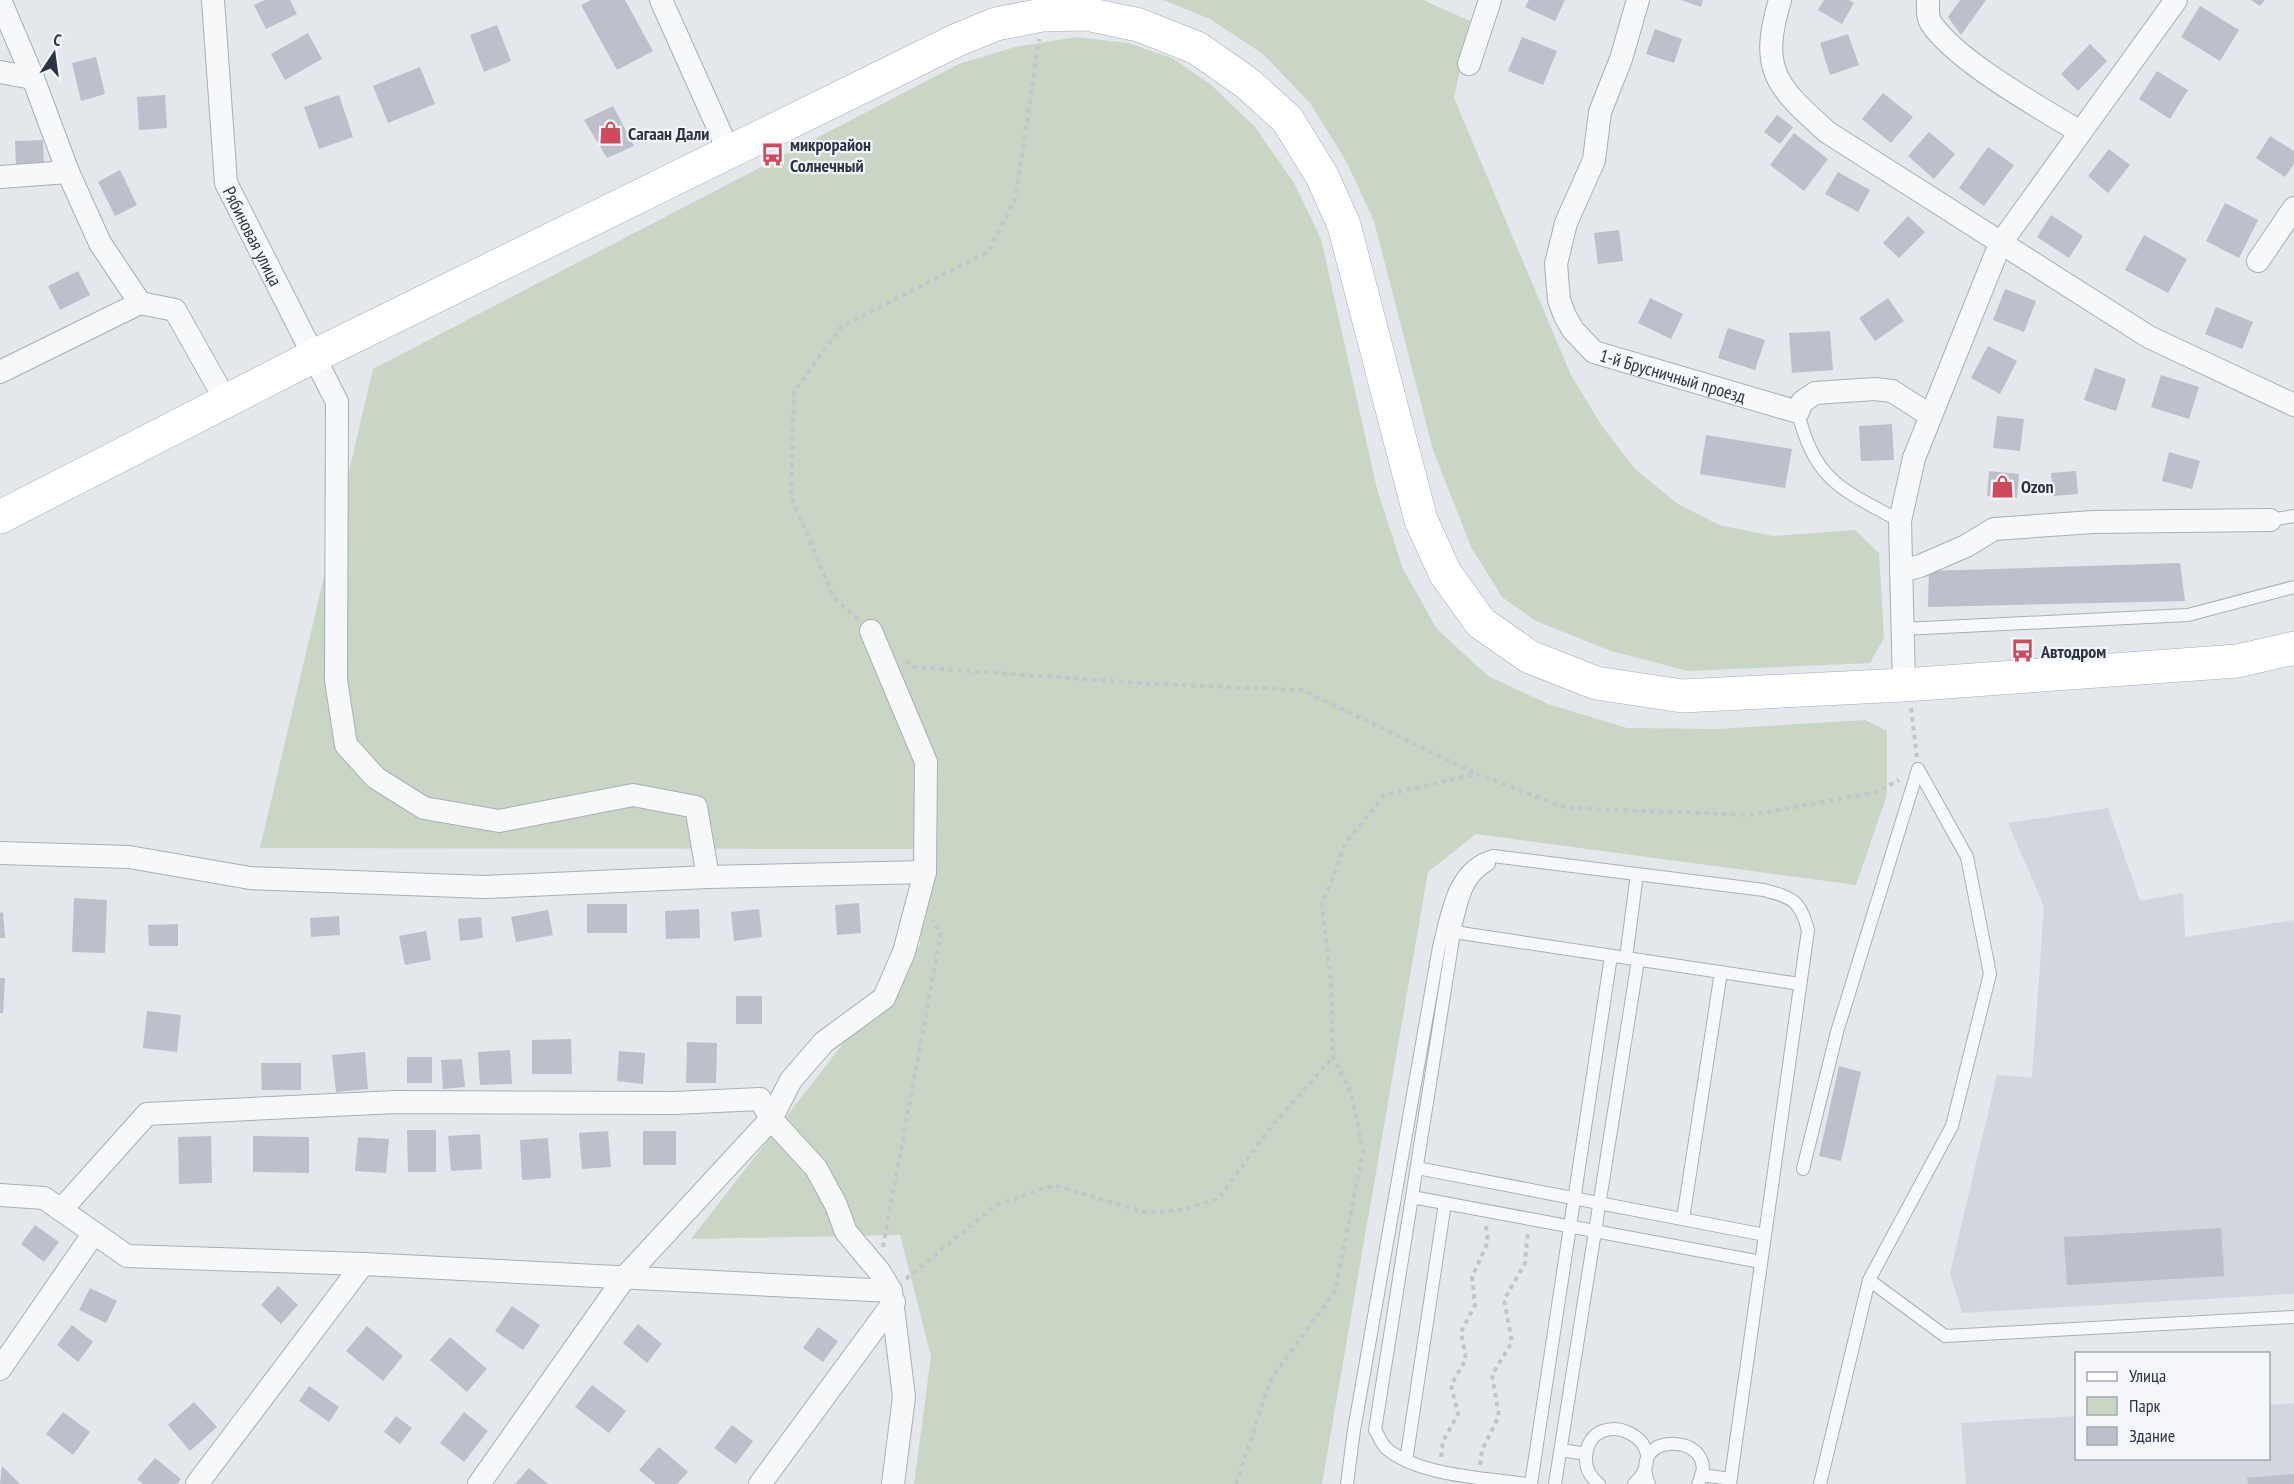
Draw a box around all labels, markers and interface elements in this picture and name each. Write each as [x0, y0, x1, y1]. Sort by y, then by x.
north arrow [24, 24, 84, 84]
text: С [52, 29, 64, 50]
shop icon: Сагаан Дали [597, 120, 623, 146]
place label: Сагаан Дали [628, 122, 709, 145]
place label: микрорайон Солнечный [790, 133, 871, 177]
bus stop icon: микрорайон Солнечный [759, 141, 785, 167]
street label: Рябиновая улица [218, 183, 288, 290]
street label: 1-й Брусничный проезд [1597, 343, 1749, 408]
shop icon: Ozon [1990, 473, 2016, 499]
place label: Ozon [2021, 475, 2054, 498]
bus stop icon: Автодром [2010, 638, 2036, 664]
place label: Автодром [2040, 640, 2106, 663]
legend [2075, 1352, 2270, 1460]
text: Улица [2129, 1364, 2166, 1387]
text: Парк [2129, 1394, 2160, 1417]
text: Здание [2129, 1424, 2175, 1447]

